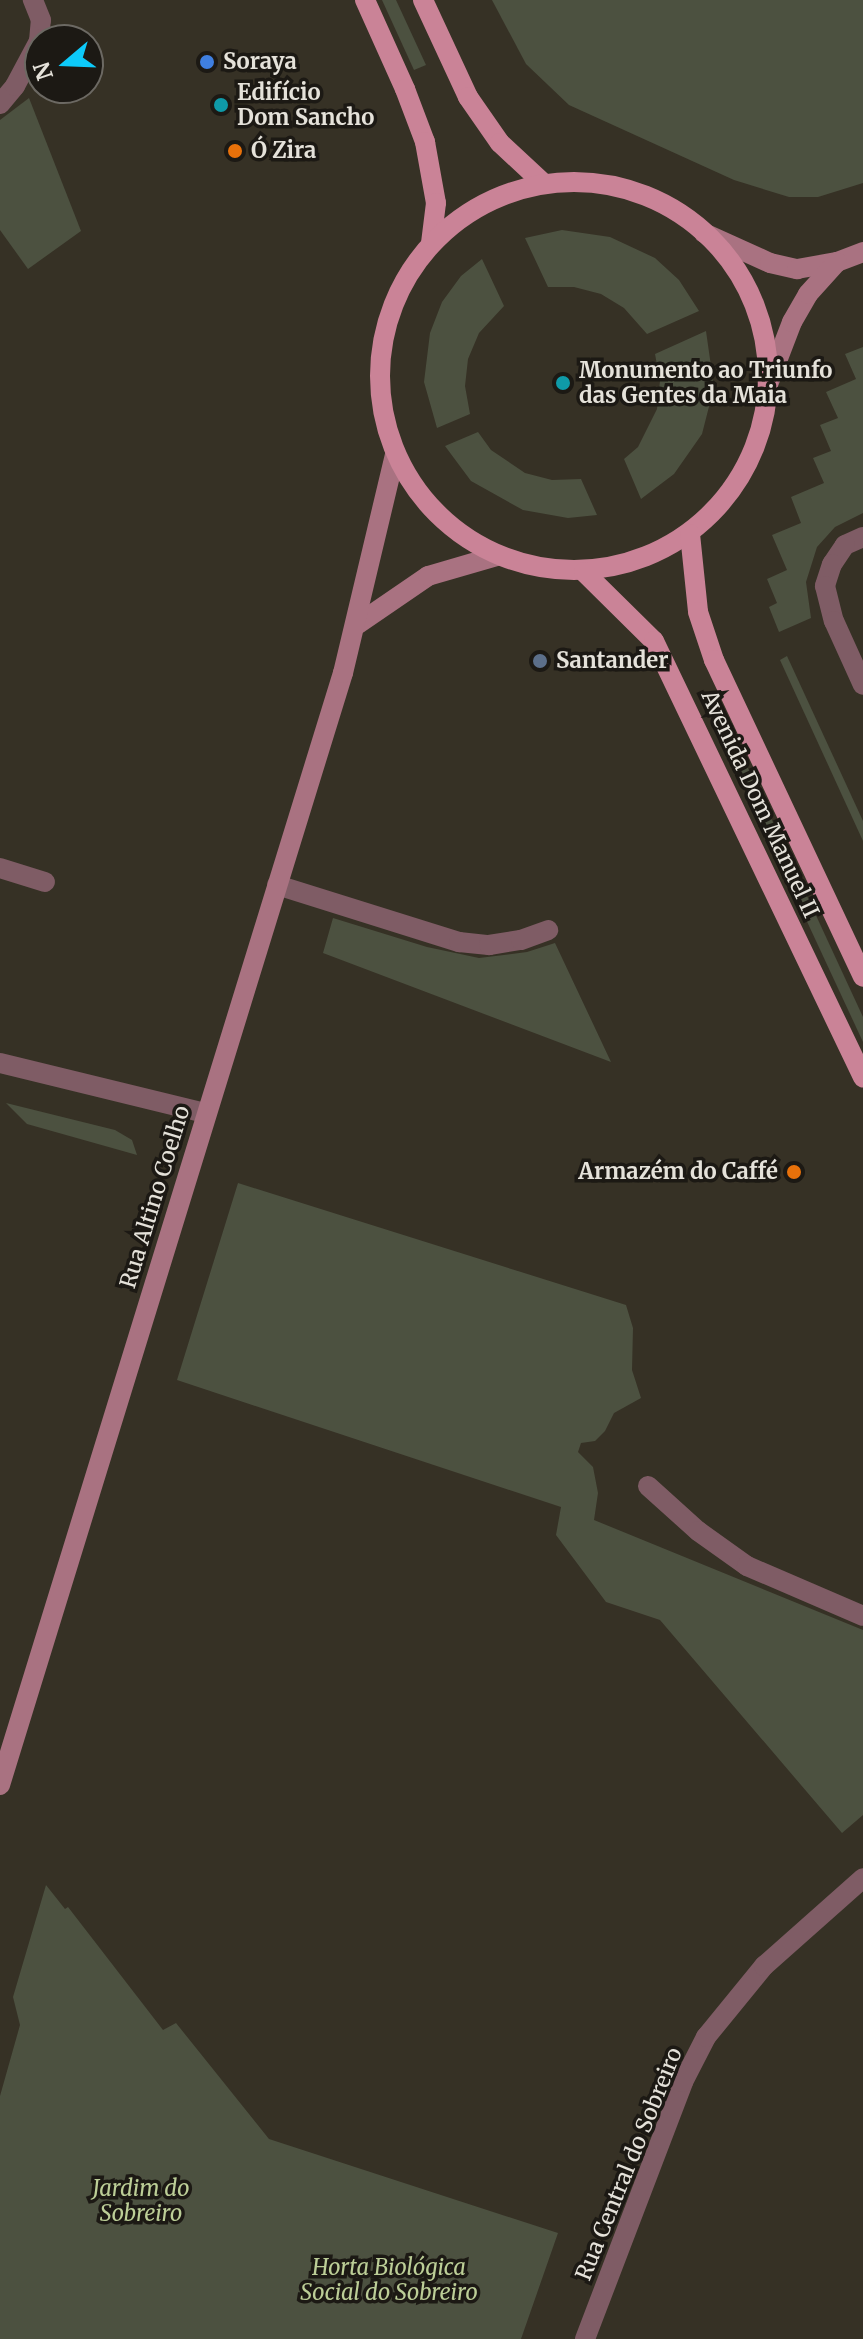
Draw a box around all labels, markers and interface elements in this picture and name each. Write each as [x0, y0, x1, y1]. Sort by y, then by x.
north arrow [24, 24, 104, 104]
place label: Soraya [223, 49, 297, 75]
marker: Soraya [198, 53, 216, 71]
text: N [27, 58, 59, 84]
place label: Edifício Dom Sancho [237, 79, 374, 130]
marker: Edifício Dom Sancho [212, 96, 230, 114]
place label: Ó Zira [251, 138, 316, 164]
marker: Ó Zira [226, 142, 244, 160]
place label: Monumento ao Triunfo das Gentes da Maia [579, 357, 832, 408]
marker: Monumento ao Triunfo das Gentes da Maia [554, 374, 572, 392]
place label: Santander [556, 648, 668, 674]
marker: Santander [531, 652, 549, 670]
street label: Avenida Dom Manuel II [696, 686, 824, 922]
street label: Rua Altino Coelho [115, 1102, 195, 1292]
place label: Armazém do Caffé [578, 1159, 778, 1185]
marker: Armazém do Caffé [785, 1163, 803, 1181]
street label: Rua Central do Sobreiro [570, 2044, 688, 2284]
park label: Jardim do Sobreiro [93, 2175, 189, 2226]
park label: Horta Biológica Social do Sobreiro [300, 2254, 478, 2306]

